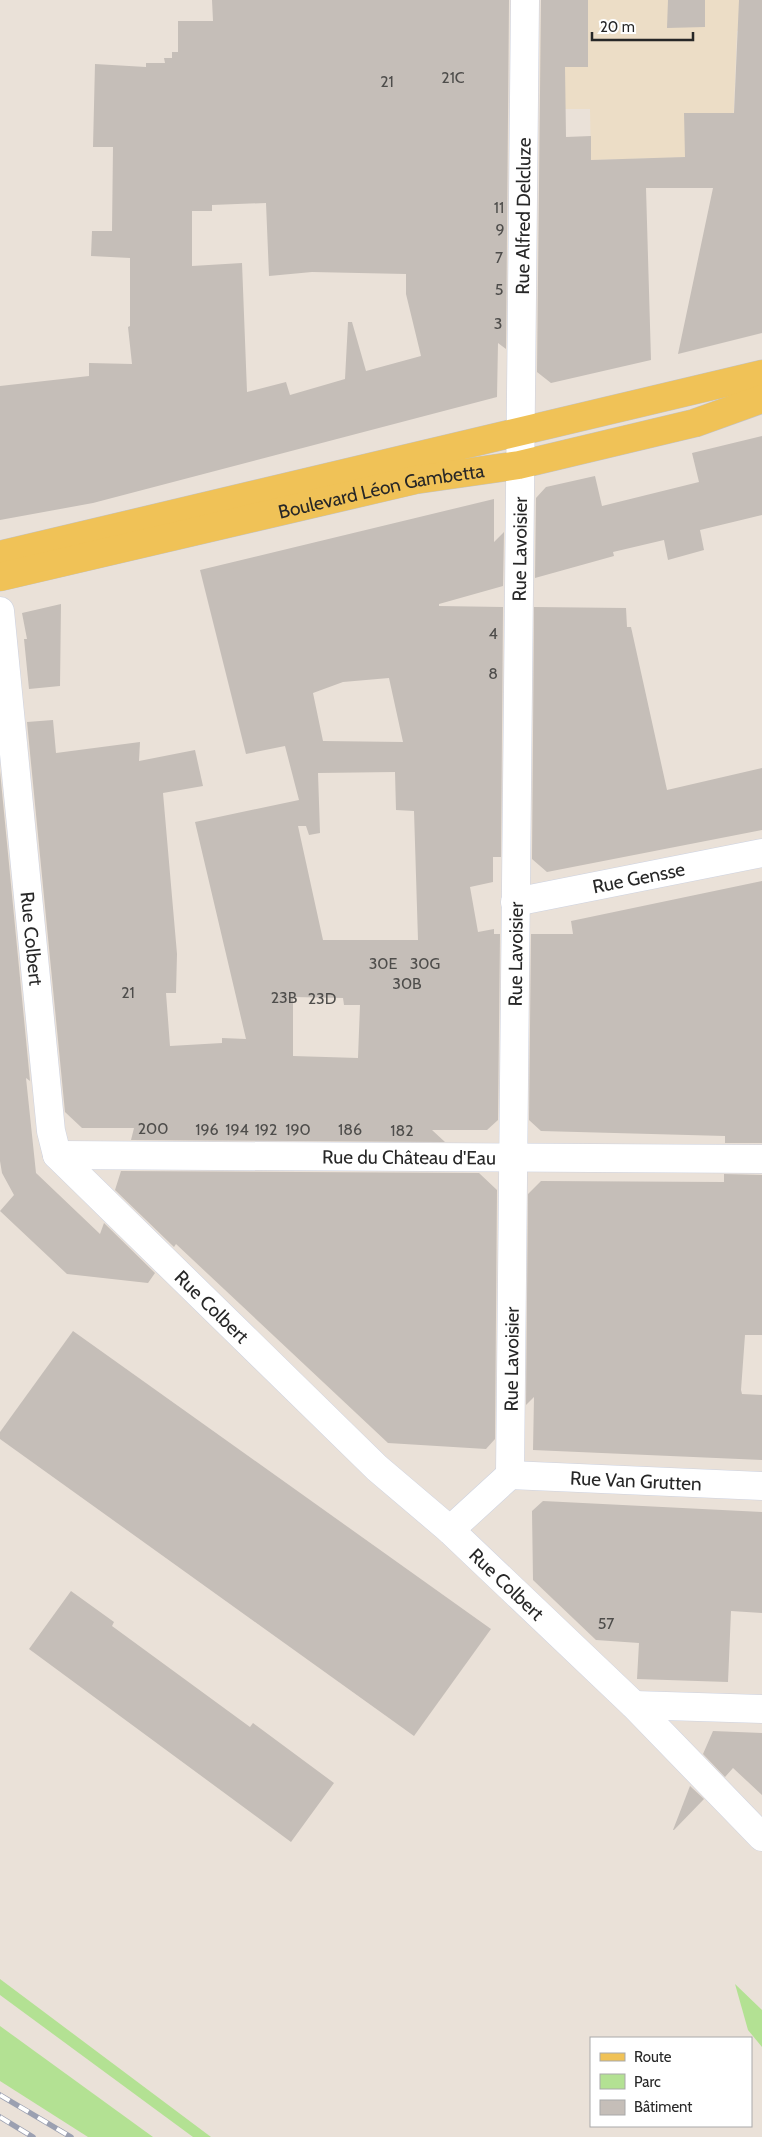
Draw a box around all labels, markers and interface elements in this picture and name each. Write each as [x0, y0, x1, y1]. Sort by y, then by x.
scale bar [592, 10, 693, 42]
text: 20 m [600, 18, 635, 36]
house number: 21C [441, 68, 465, 87]
house number: 21 [380, 72, 394, 91]
street label: Rue Alfred Delcluze [511, 137, 535, 295]
house number: 11 [494, 198, 504, 217]
house number: 9 [495, 220, 505, 239]
house number: 7 [495, 248, 503, 267]
house number: 5 [495, 280, 503, 299]
house number: 3 [494, 314, 502, 333]
street label: Boulevard Léon Gambetta [276, 459, 486, 523]
street label: Rue Lavoisier [507, 497, 531, 602]
house number: 4 [488, 624, 498, 643]
house number: 8 [488, 664, 498, 683]
street label: Rue Gensse [590, 857, 687, 898]
street label: Rue Colbert [16, 890, 48, 987]
street label: Rue Lavoisier [503, 901, 527, 1007]
house number: 30E [369, 954, 397, 973]
house number: 30G [410, 954, 440, 973]
house number: 30B [392, 974, 422, 993]
house number: 21 [121, 983, 135, 1002]
house number: 23B [271, 988, 298, 1007]
house number: 23D [308, 989, 336, 1008]
house number: 200 [138, 1119, 168, 1138]
house number: 196 [195, 1120, 219, 1139]
house number: 194 [225, 1120, 249, 1139]
house number: 192 [255, 1120, 277, 1139]
house number: 190 [285, 1120, 311, 1139]
house number: 186 [338, 1120, 362, 1139]
house number: 182 [390, 1121, 414, 1140]
street label: Rue du Château d'Eau [322, 1145, 496, 1169]
street label: Rue Colbert [170, 1265, 254, 1348]
street label: Rue Lavoisier [499, 1306, 523, 1412]
street label: Rue Van Grutten [570, 1466, 702, 1495]
street label: Rue Colbert [465, 1543, 549, 1625]
house number: 57 [598, 1614, 614, 1633]
legend [590, 2037, 752, 2127]
text: Route [634, 2048, 672, 2066]
text: Parc [634, 2073, 661, 2091]
text: Bâtiment [634, 2098, 692, 2116]

